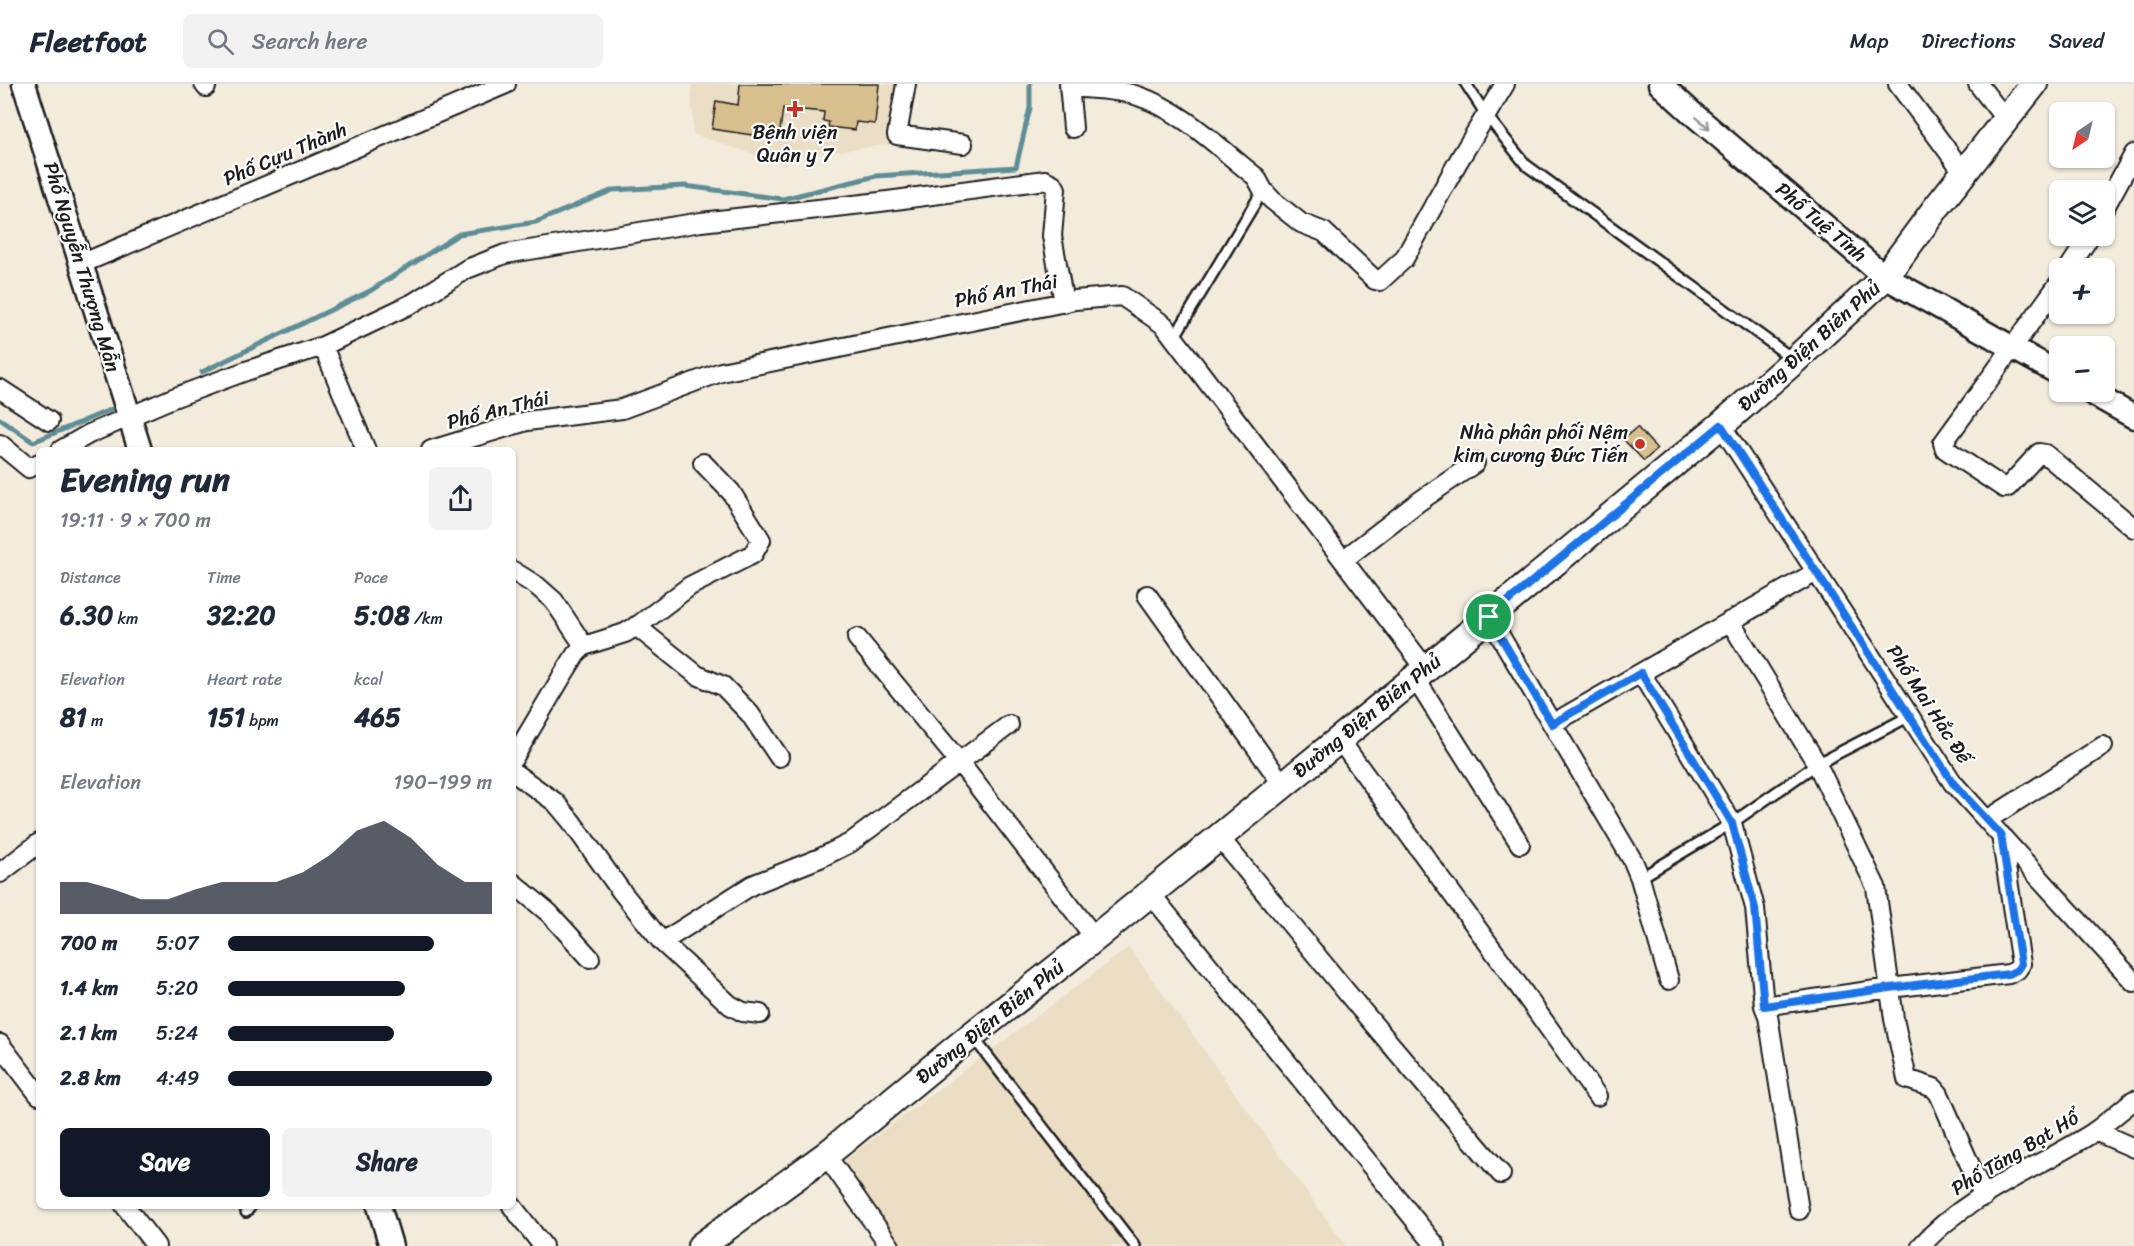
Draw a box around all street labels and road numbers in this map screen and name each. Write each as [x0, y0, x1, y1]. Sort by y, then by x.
street label: Phố Cựu Thành [218, 112, 352, 196]
street label: Phố Nguyễn Thượng Mẫn [33, 157, 131, 377]
street label: Phố Tuệ Tĩnh [1767, 173, 1875, 271]
street label: Phố An Thái [951, 264, 1062, 318]
street label: Đường Điện Biên Phủ [1729, 271, 1889, 420]
street label: Phố An Thái [443, 380, 554, 440]
street label: Phố Mai Hắc Đế [1877, 637, 1982, 773]
street label: Đường Điện Biên Phủ [1285, 645, 1449, 787]
street label: Đường Điện Biên Phủ [908, 951, 1072, 1093]
street label: Phố Tăng Bạt Hổ [1944, 1099, 2089, 1205]

